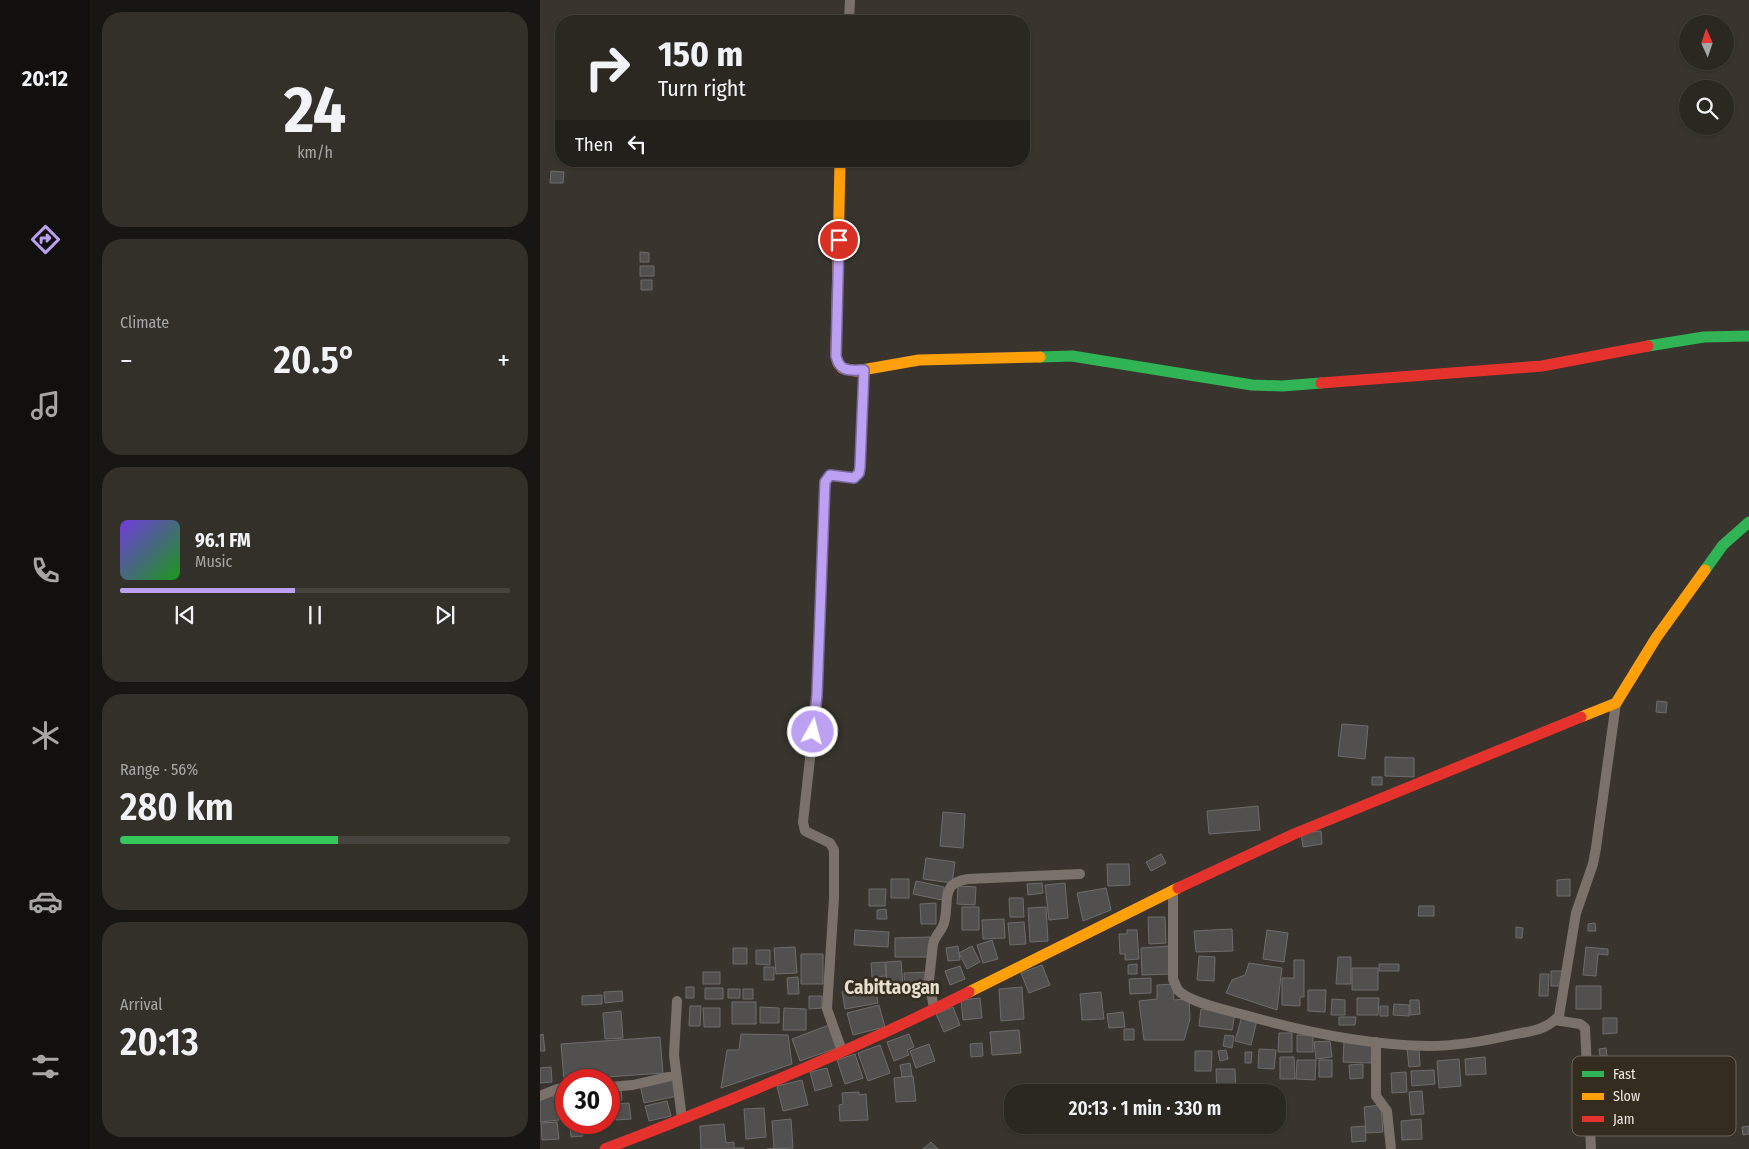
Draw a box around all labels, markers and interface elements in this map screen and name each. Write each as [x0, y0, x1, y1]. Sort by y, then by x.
north arrow [1679, 15, 1734, 70]
map controls [1679, 15, 1734, 135]
text: 150 m [658, 33, 743, 75]
icon: right [575, 35, 640, 100]
text: 20:12 [22, 65, 68, 92]
text: 24 [284, 71, 346, 149]
text: Turn right [658, 75, 746, 102]
button: search [1679, 80, 1734, 135]
icon: left [623, 130, 651, 158]
text: Then [575, 133, 613, 156]
text: km/h [297, 143, 333, 162]
pin [818, 219, 860, 261]
icon: directions [28, 222, 63, 257]
icon: arrive [825, 226, 853, 254]
text: Climate [120, 313, 169, 332]
text: 20.5° [274, 337, 356, 383]
text: − [120, 344, 133, 377]
text: + [497, 344, 510, 377]
icon: music [28, 388, 63, 423]
text: 96.1 FM [195, 529, 251, 552]
text: Music [195, 552, 232, 571]
icon: phone [28, 553, 63, 588]
icon: previous [171, 601, 199, 629]
icon: pause [301, 601, 329, 629]
icon: next [431, 601, 459, 629]
position arrow [786, 705, 838, 757]
icon: climate [28, 718, 63, 753]
text: Range · 56% [120, 760, 198, 779]
text: 280 km [120, 784, 234, 830]
icon: car [28, 884, 63, 919]
district label: Cabittaogan [844, 976, 940, 999]
text: Arrival [120, 995, 162, 1014]
text: 20:13 [120, 1019, 199, 1065]
icon: filters [28, 1049, 63, 1084]
legend [1572, 1056, 1736, 1136]
text: Fast [1613, 1066, 1636, 1083]
speed limit sign: 30 [555, 1069, 620, 1134]
text: Slow [1613, 1088, 1640, 1105]
text: 20:13 · 1 min · 330 m [1069, 1097, 1221, 1120]
text: Jam [1613, 1111, 1634, 1128]

